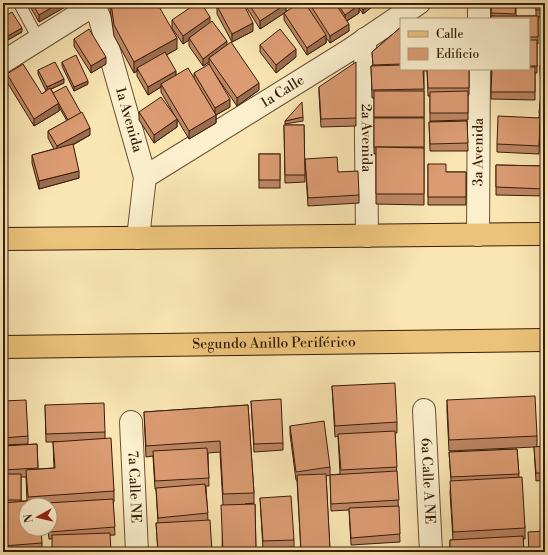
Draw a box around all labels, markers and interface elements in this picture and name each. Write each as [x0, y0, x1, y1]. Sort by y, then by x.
legend [400, 18, 530, 70]
text: Calle [436, 27, 463, 42]
text: Edificio [436, 47, 479, 62]
street label: 1a Calle [257, 71, 308, 112]
street label: 1a Avenida [111, 85, 147, 155]
street label: 2a Avenida [357, 104, 375, 173]
street label: 3a Avenida [469, 117, 488, 186]
street label: Segundo Anillo Periférico [192, 333, 356, 354]
street label: 6a Calle A NE [416, 437, 439, 524]
street label: 7a Calle NE [123, 450, 145, 523]
north arrow [18, 497, 58, 537]
text: N [22, 513, 37, 524]

